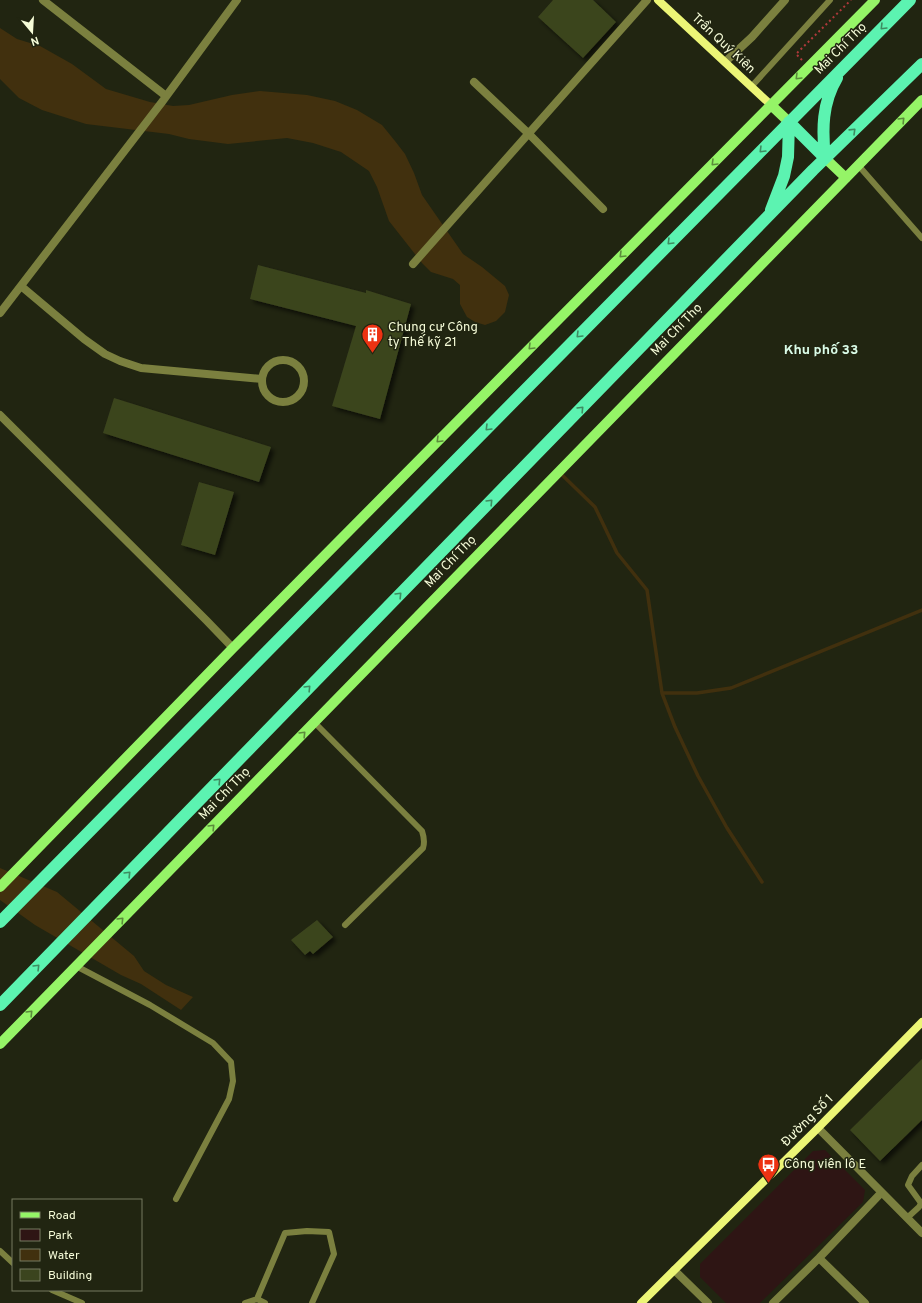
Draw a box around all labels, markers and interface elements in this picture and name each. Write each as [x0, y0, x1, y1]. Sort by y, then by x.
street label: Trần Quý Kiên [688, 10, 759, 78]
north arrow [12, 12, 52, 52]
street label: Mai Chí Thọ [812, 20, 870, 78]
one-way arrow [880, 23, 888, 30]
text: N [29, 33, 41, 48]
one-way arrow [795, 72, 803, 80]
one-way arrow [897, 117, 905, 125]
one-way arrow [848, 128, 856, 136]
one-way arrow [759, 145, 767, 153]
one-way arrow [711, 158, 719, 166]
one-way arrow [668, 237, 675, 245]
one-way arrow [619, 250, 627, 258]
street label: Mai Chí Thọ [648, 300, 706, 360]
place label: Chung cư Công ty Thế kỹ 21 [388, 320, 478, 351]
building icon: Chung cư Công ty Thế kỹ 21 [359, 322, 385, 355]
one-way arrow [576, 330, 584, 338]
one-way arrow [528, 342, 536, 350]
district label: Khu phố 33 [784, 342, 858, 359]
one-way arrow [576, 406, 583, 414]
one-way arrow [485, 423, 493, 431]
one-way arrow [436, 435, 444, 443]
one-way arrow [485, 499, 493, 507]
street label: Mai Chí Thọ [422, 532, 480, 592]
one-way arrow [394, 592, 402, 600]
one-way arrow [303, 685, 311, 693]
one-way arrow [298, 731, 306, 739]
street label: Mai Chí Thọ [196, 764, 254, 824]
one-way arrow [213, 778, 221, 786]
one-way arrow [207, 824, 215, 832]
one-way arrow [123, 871, 131, 879]
one-way arrow [116, 917, 124, 925]
one-way arrow [32, 964, 40, 972]
one-way arrow [25, 1010, 33, 1018]
street label: Đường Số 1 [778, 1091, 837, 1150]
bus stop icon: Công viên lô E [756, 1152, 782, 1185]
place label: Công viên lô E [784, 1157, 866, 1173]
legend [12, 1199, 142, 1291]
text: Road [48, 1208, 76, 1224]
text: Park [48, 1228, 73, 1244]
text: Water [48, 1248, 80, 1264]
text: Building [48, 1268, 92, 1284]

